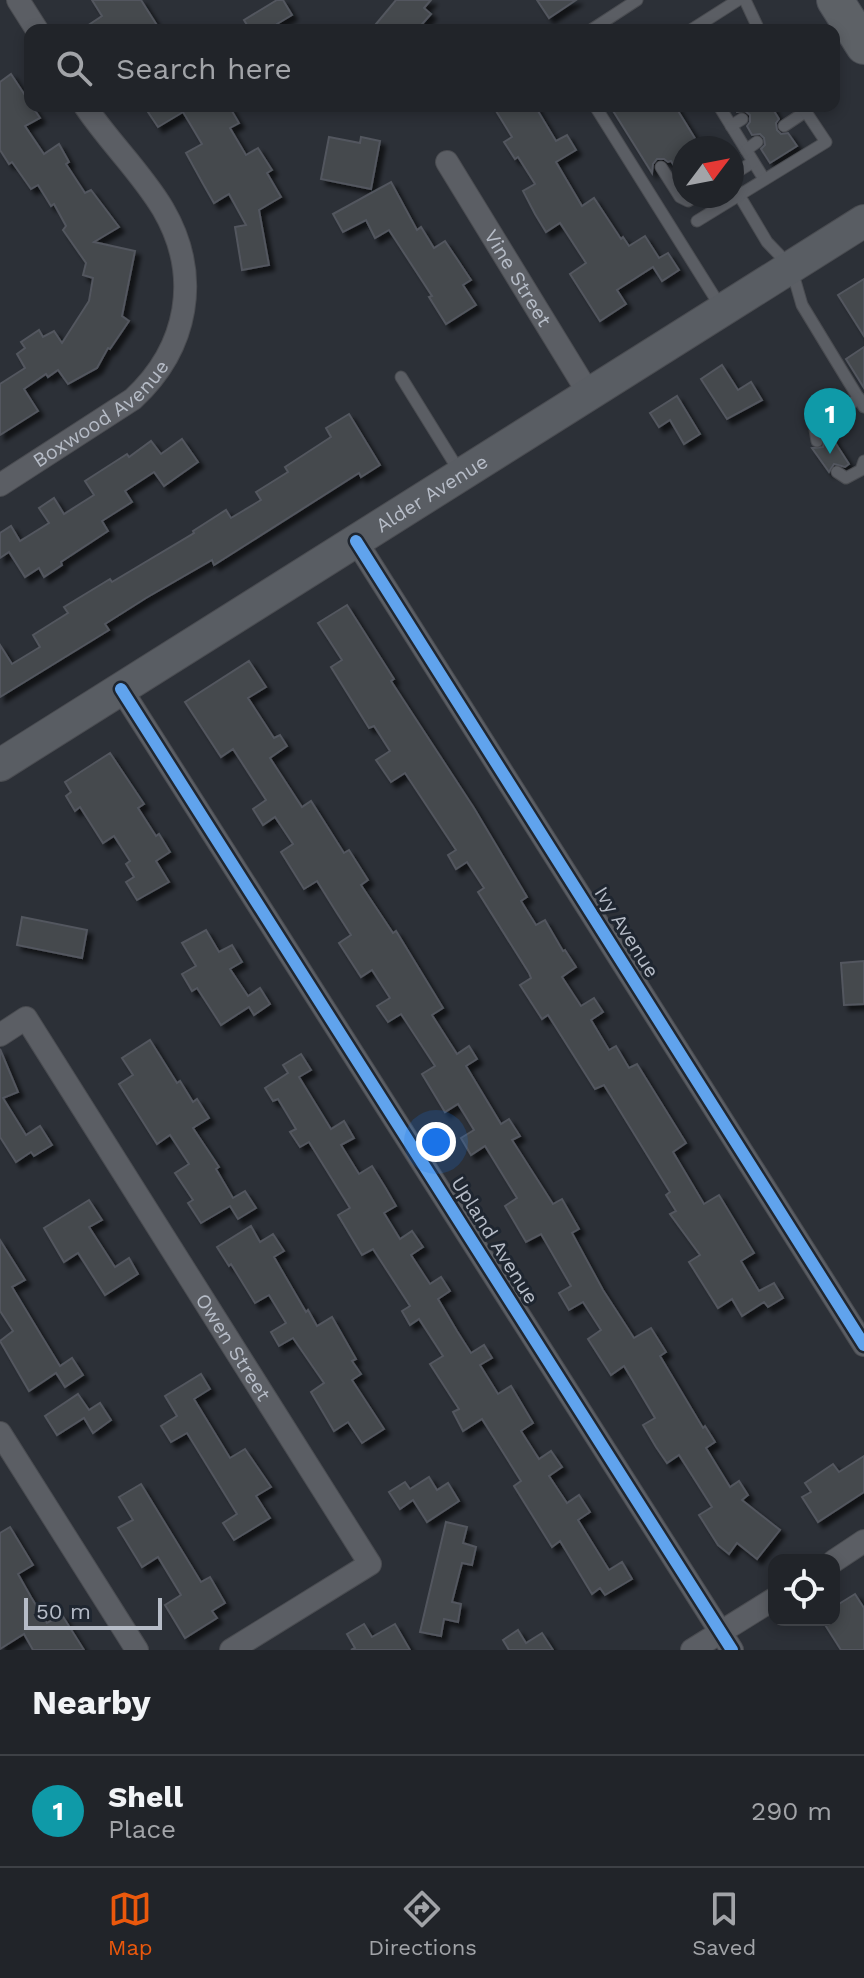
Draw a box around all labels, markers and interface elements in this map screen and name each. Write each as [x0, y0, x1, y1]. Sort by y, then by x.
search box [24, 24, 840, 112]
icon: search [52, 46, 96, 90]
text: Search here [116, 51, 292, 86]
north arrow [672, 136, 744, 208]
street label: Vine Street [479, 225, 557, 331]
street label: Boxwood Avenue [28, 355, 174, 473]
pin: 1 [804, 388, 856, 454]
street label: Alder Avenue [371, 449, 492, 538]
street label: Ivy Avenue [590, 882, 664, 982]
your location [416, 1122, 456, 1162]
street label: Upland Avenue [446, 1172, 544, 1308]
street label: Owen Street [191, 1289, 276, 1406]
map controls [768, 1554, 840, 1626]
button: locate [768, 1554, 840, 1626]
scale bar [24, 1594, 162, 1630]
text: 50 m [36, 1599, 91, 1624]
text: Nearby [32, 1682, 151, 1722]
text: Shell [108, 1779, 183, 1814]
text: 1 [52, 1796, 64, 1826]
text: 290 m [751, 1796, 832, 1826]
text: Place [108, 1814, 176, 1844]
tab: Map [108, 1887, 153, 1960]
tab: Directions [368, 1887, 477, 1960]
tab: Saved [692, 1887, 756, 1960]

